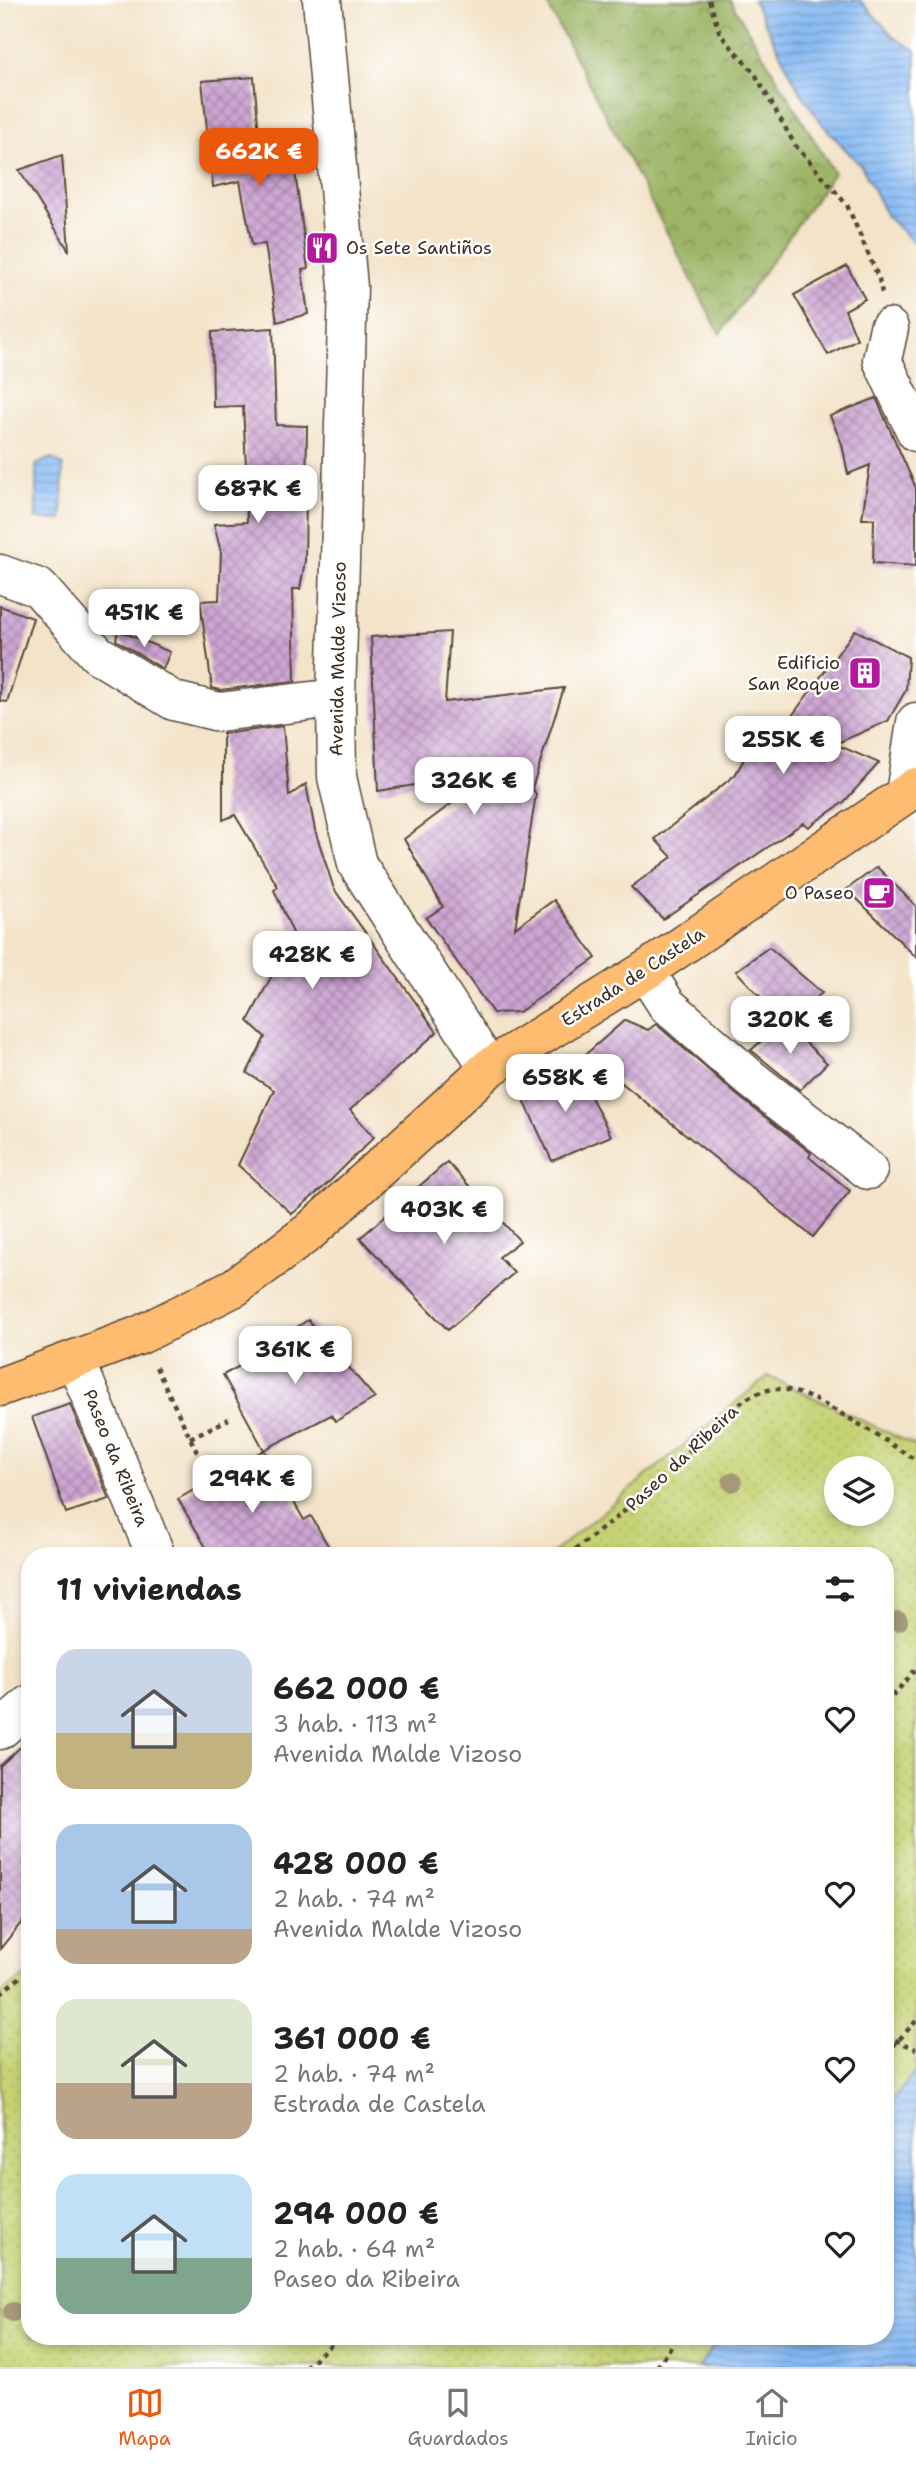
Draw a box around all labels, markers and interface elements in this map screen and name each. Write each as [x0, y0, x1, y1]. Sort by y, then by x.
pin: 662K € [202, 128, 316, 188]
text: 662K € [215, 136, 303, 166]
restaurant icon: Os Sete Santiños [303, 229, 341, 267]
place label: Os Sete Santiños [346, 236, 492, 260]
pin: 687K € [201, 466, 315, 525]
text: 687K € [214, 473, 302, 503]
street label: Avenida Malde Vizoso [324, 561, 352, 757]
pin: 451K € [87, 590, 201, 649]
text: 451K € [104, 597, 184, 627]
place label: Edificio San Roque [748, 651, 840, 696]
building icon: Edificio San Roque [846, 654, 884, 692]
pin: 255K € [726, 716, 840, 776]
text: 255K € [741, 724, 825, 754]
pin: 326K € [417, 758, 531, 817]
text: 326K € [431, 765, 517, 795]
cafe icon: O Paseo [860, 874, 898, 912]
place label: O Paseo [785, 881, 854, 905]
street label: Estrada de Castela [557, 922, 709, 1032]
pin: 428K € [255, 932, 369, 991]
text: 428K € [269, 939, 355, 969]
pin: 320K € [733, 996, 847, 1056]
text: 320K € [747, 1004, 833, 1034]
pin: 658K € [508, 1054, 622, 1114]
text: 658K € [522, 1062, 608, 1092]
pin: 403K € [387, 1186, 501, 1246]
text: 403K € [400, 1194, 488, 1224]
pin: 361K € [238, 1326, 352, 1386]
text: 361K € [255, 1334, 335, 1364]
street label: Paseo da Ribeira [77, 1386, 155, 1530]
street label: Paseo da Ribeira [620, 1399, 744, 1517]
pin: 294K € [195, 1456, 309, 1515]
map controls [824, 1456, 894, 1526]
button: layers [824, 1456, 894, 1526]
text: 294K € [209, 1463, 295, 1493]
text: 11 viviendas [56, 1569, 242, 1610]
icon: filters [821, 1570, 859, 1608]
text: 662 000 € [273, 1668, 440, 1709]
icon: home [112, 1677, 196, 1761]
icon: heart [821, 1700, 859, 1738]
text: 3 hab. · 113 m² [273, 1709, 437, 1739]
text: Avenida Malde Vizoso [273, 1739, 522, 1769]
text: 428 000 € [273, 1843, 439, 1884]
icon: home [112, 1852, 196, 1936]
icon: heart [821, 1875, 859, 1913]
text: 2 hab. · 74 m² [273, 1884, 435, 1914]
text: Avenida Malde Vizoso [273, 1914, 522, 1944]
text: 361 000 € [273, 2018, 431, 2059]
icon: home [112, 2027, 196, 2111]
icon: heart [821, 2050, 859, 2088]
text: 2 hab. · 74 m² [273, 2059, 435, 2089]
text: Estrada de Castela [273, 2089, 486, 2119]
text: 294 000 € [273, 2193, 439, 2234]
icon: home [112, 2202, 196, 2286]
icon: heart [821, 2225, 859, 2263]
text: 2 hab. · 64 m² [273, 2234, 435, 2264]
text: Paseo da Ribeira [273, 2264, 460, 2294]
tab: Mapa [118, 2384, 171, 2451]
tab: Guardados [408, 2384, 509, 2451]
tab: Inicio [745, 2384, 798, 2451]

